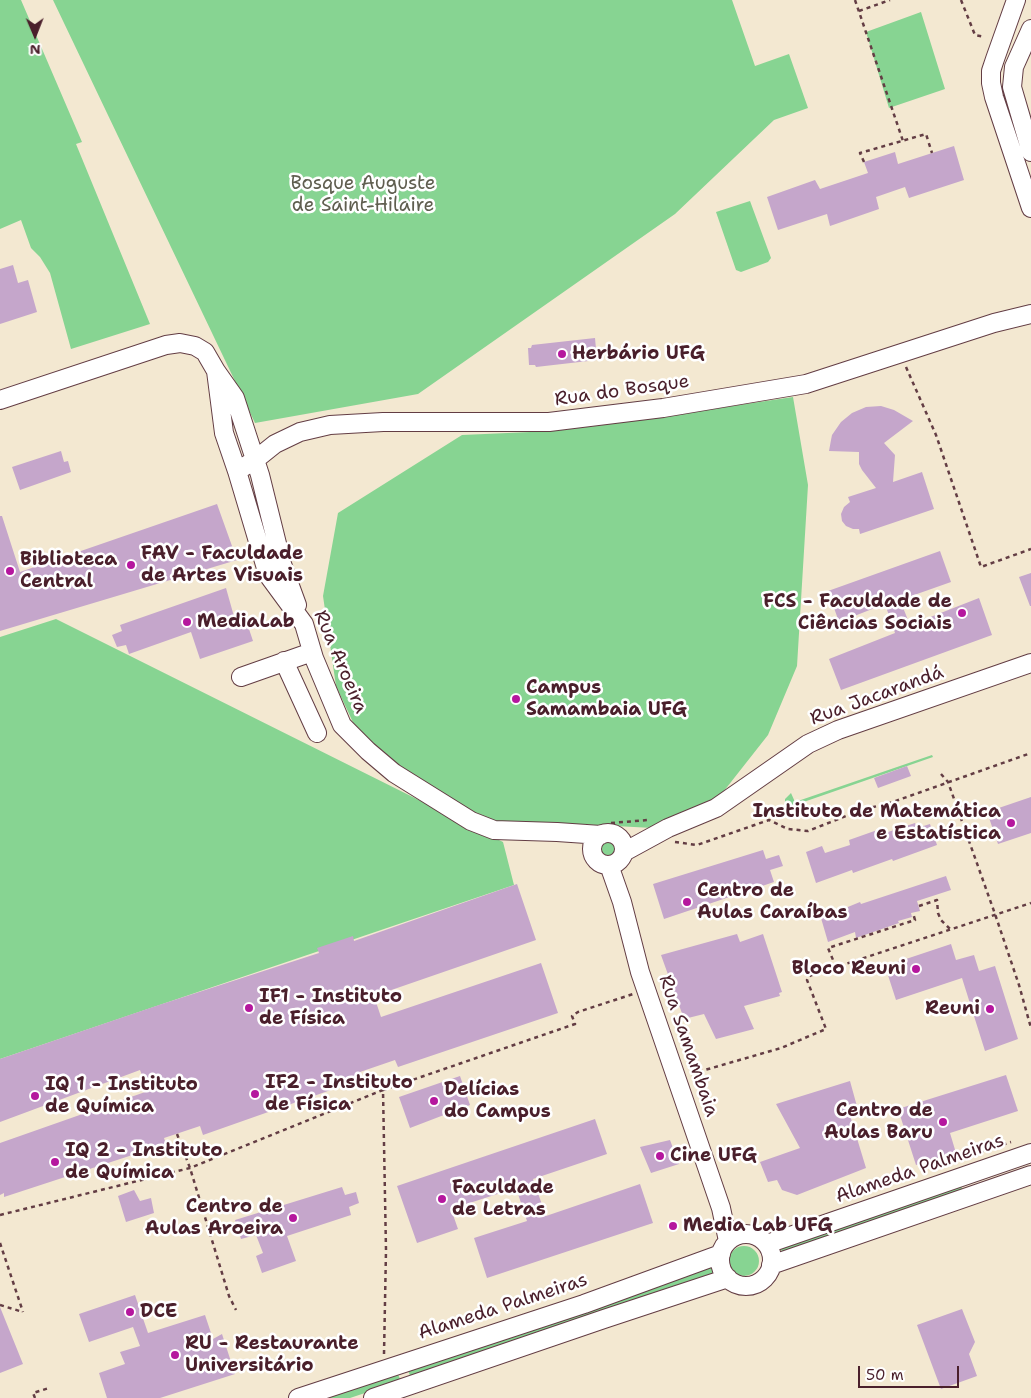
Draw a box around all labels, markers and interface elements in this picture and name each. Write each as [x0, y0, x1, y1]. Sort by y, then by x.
north arrow [10, 10, 60, 60]
text: N [30, 41, 41, 59]
park label: Bosque Auguste de Saint-Hilaire [290, 173, 436, 217]
place label: Herbário UFG [572, 343, 705, 365]
marker: Herbário UFG [556, 348, 568, 360]
street label: Rua do Bosque [553, 370, 691, 412]
place label: FAV - Faculdade de Artes Visuais [141, 543, 303, 587]
place label: Biblioteca Central [20, 549, 117, 593]
marker: FAV - Faculdade de Artes Visuais [125, 559, 137, 571]
marker: Biblioteca Central [4, 565, 16, 577]
place label: FCS - Faculdade de Ciências Sociais [763, 591, 952, 635]
street label: Rua Aroeira [308, 607, 372, 717]
marker: FCS - Faculdade de Ciências Sociais [956, 607, 968, 619]
place label: MediaLab [197, 611, 295, 633]
marker: MediaLab [181, 616, 193, 628]
street label: Rua Jacarandá [807, 661, 947, 731]
place label: Campus Samambaia UFG [526, 677, 687, 721]
marker: Campus Samambaia UFG [510, 693, 522, 705]
place label: Instituto de Matemática e Estatística [752, 801, 1001, 845]
marker: Instituto de Matemática e Estatística [1005, 817, 1017, 829]
place label: Centro de Aulas Caraíbas [697, 880, 847, 924]
marker: Centro de Aulas Caraíbas [681, 896, 693, 908]
place label: Bloco Reuni [792, 958, 906, 980]
marker: Bloco Reuni [910, 963, 922, 975]
street label: Rua Samambaia [653, 972, 723, 1120]
place label: IF1 - Instituto de Física [259, 986, 402, 1030]
place label: Reuni [925, 998, 980, 1020]
marker: IF1 - Instituto de Física [243, 1002, 255, 1014]
marker: Reuni [984, 1003, 996, 1015]
place label: IF2 - Instituto de Física [265, 1072, 413, 1116]
place label: IQ 1 - Instituto de Química [45, 1074, 198, 1118]
place label: Delícias do Campus [444, 1079, 551, 1123]
marker: IF2 - Instituto de Física [249, 1088, 261, 1100]
marker: IQ 1 - Instituto de Química [29, 1090, 41, 1102]
marker: Delícias do Campus [428, 1095, 440, 1107]
place label: Centro de Aulas Baru [824, 1100, 933, 1144]
marker: Centro de Aulas Baru [937, 1116, 949, 1128]
street label: Alameda Palmeiras [833, 1129, 1007, 1209]
place label: IQ 2 - Instituto de Química [65, 1140, 223, 1184]
place label: Cine UFG [670, 1145, 757, 1167]
marker: Cine UFG [654, 1150, 666, 1162]
marker: IQ 2 - Instituto de Química [49, 1156, 61, 1168]
place label: Faculdade de Letras [452, 1177, 554, 1221]
marker: Faculdade de Letras [436, 1193, 448, 1205]
place label: Centro de Aulas Aroeira [145, 1196, 283, 1240]
marker: Centro de Aulas Aroeira [287, 1212, 299, 1224]
place label: Media Lab UFG [683, 1215, 833, 1237]
marker: Media Lab UFG [667, 1220, 679, 1232]
street label: Alameda Palmeiras [415, 1269, 591, 1345]
place label: DCE [140, 1301, 177, 1323]
marker: DCE [124, 1306, 136, 1318]
place label: RU - Restaurante Universitário [185, 1333, 359, 1377]
marker: RU - Restaurante Universitário [169, 1349, 181, 1361]
scale bar [861, 1356, 962, 1388]
text: 50 m [866, 1365, 904, 1385]

